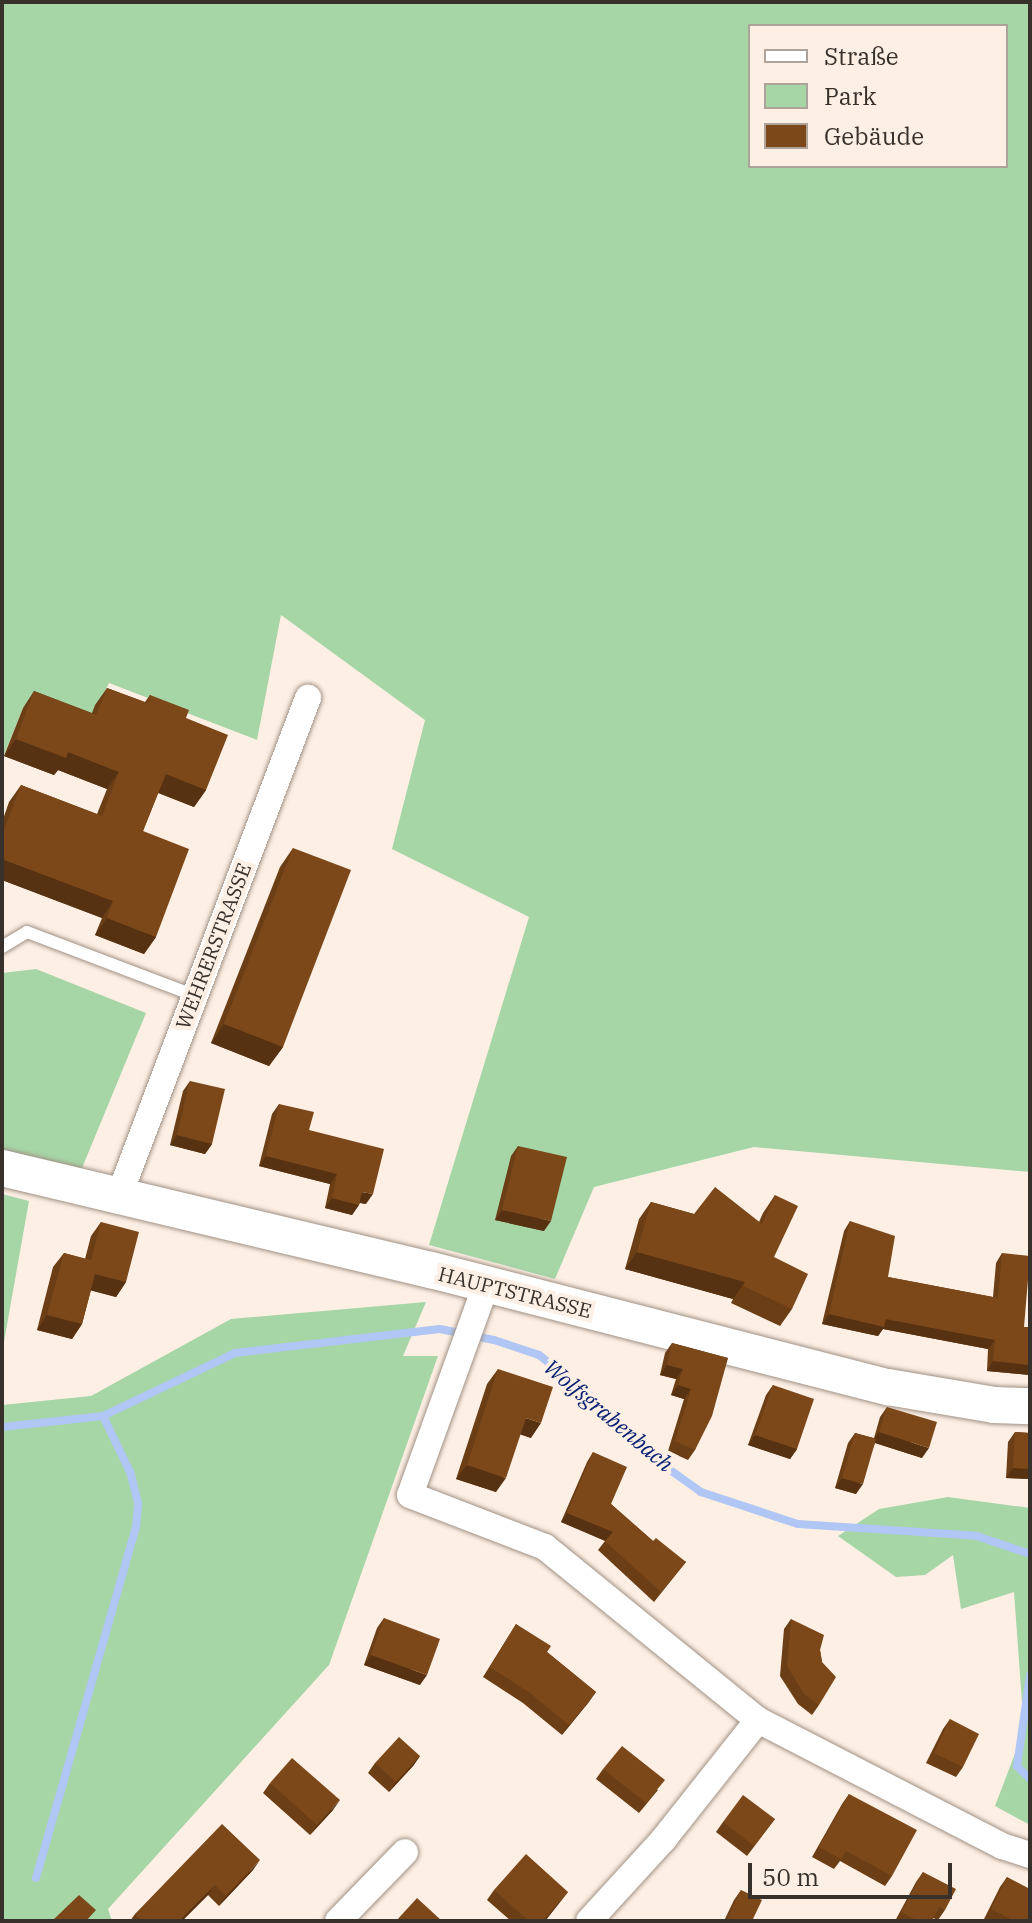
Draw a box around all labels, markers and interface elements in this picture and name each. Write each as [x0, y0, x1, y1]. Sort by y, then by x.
legend [748, 24, 1008, 168]
text: Straße [824, 40, 899, 72]
text: Park [824, 80, 876, 112]
text: Gebäude [824, 120, 924, 152]
street label: WEHRERSTRASSE [170, 860, 256, 1032]
street label: HAUPTSTRASSE [436, 1261, 594, 1323]
water label: Wolfsgrabenbach [539, 1353, 679, 1477]
scale bar [752, 1847, 956, 1897]
text: 50 m [762, 1861, 819, 1893]

